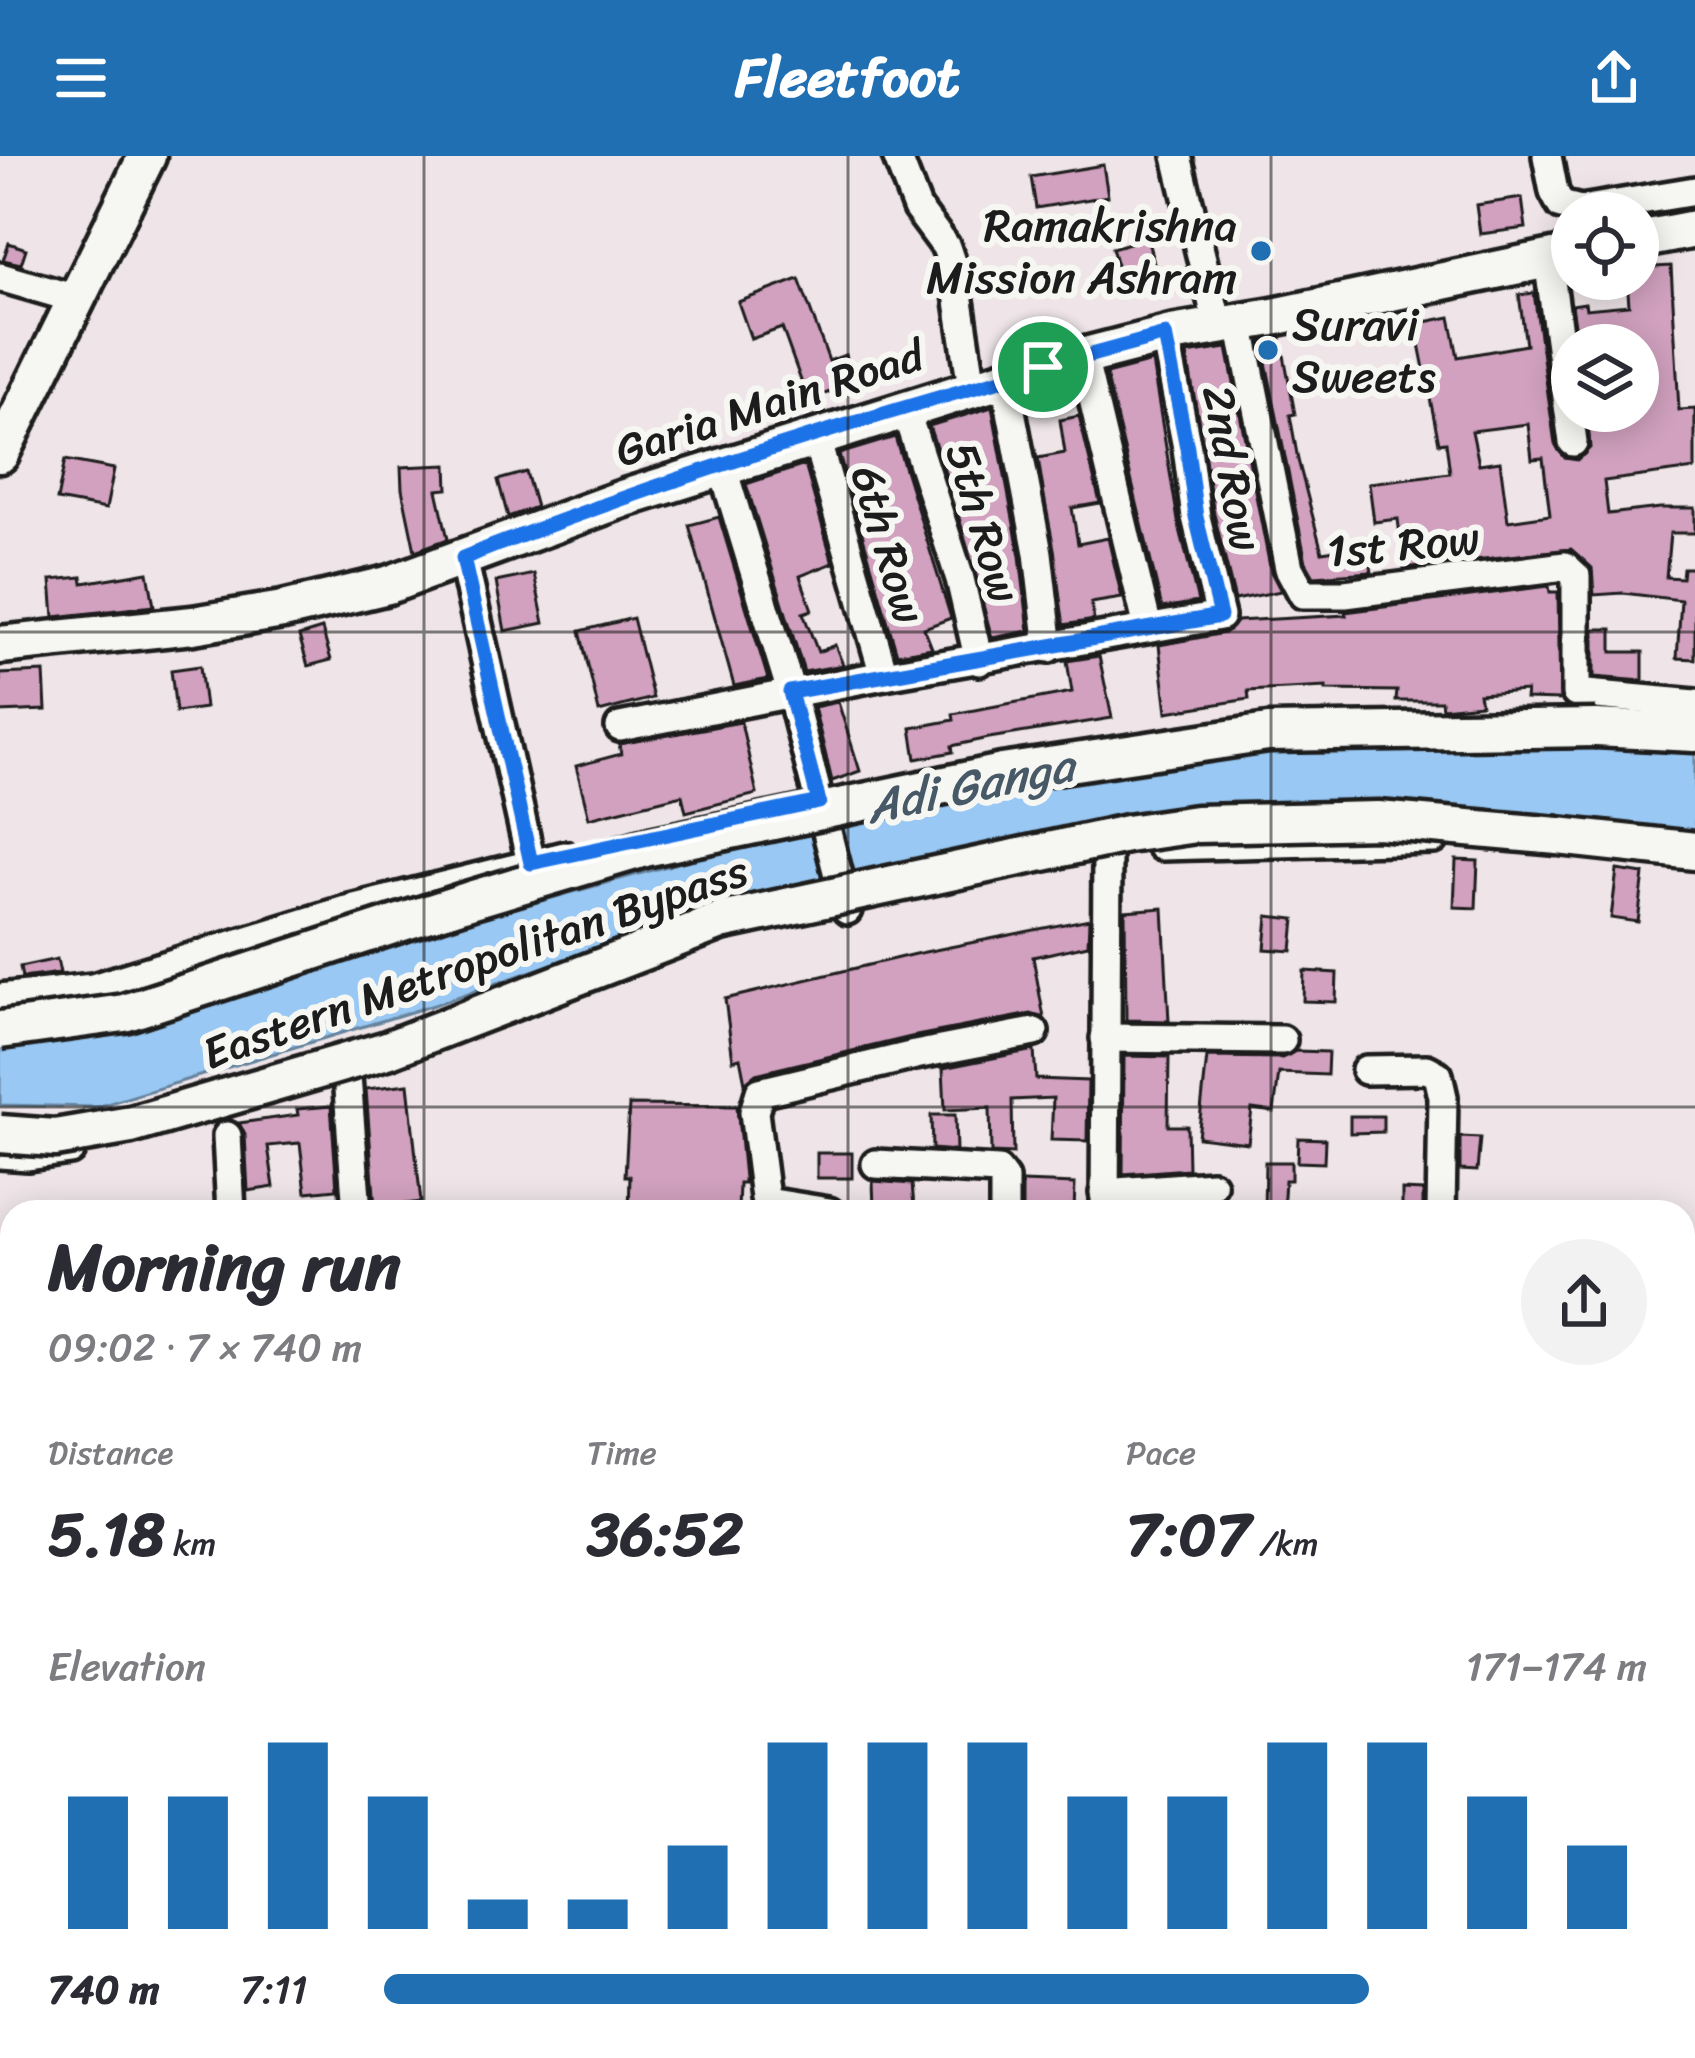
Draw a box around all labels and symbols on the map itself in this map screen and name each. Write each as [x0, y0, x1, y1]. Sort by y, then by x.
place label: Ramakrishna Mission Ashram [926, 186, 1237, 318]
marker: Ramakrishna Mission Ashram [1248, 238, 1274, 264]
place label: Suravi Sweets [1292, 285, 1436, 417]
street label: Garia Main Road [604, 314, 937, 491]
pin [992, 316, 1094, 418]
marker: Suravi Sweets [1255, 337, 1281, 363]
street label: 2nd Row [1178, 379, 1286, 557]
street label: 5th Row [922, 433, 1044, 612]
street label: 6th Row [827, 455, 949, 633]
street label: 1st Row [1324, 498, 1483, 591]
water label: Adi Ganga [857, 721, 1086, 849]
street label: Eastern Metropolitan Bypass [191, 831, 759, 1093]

